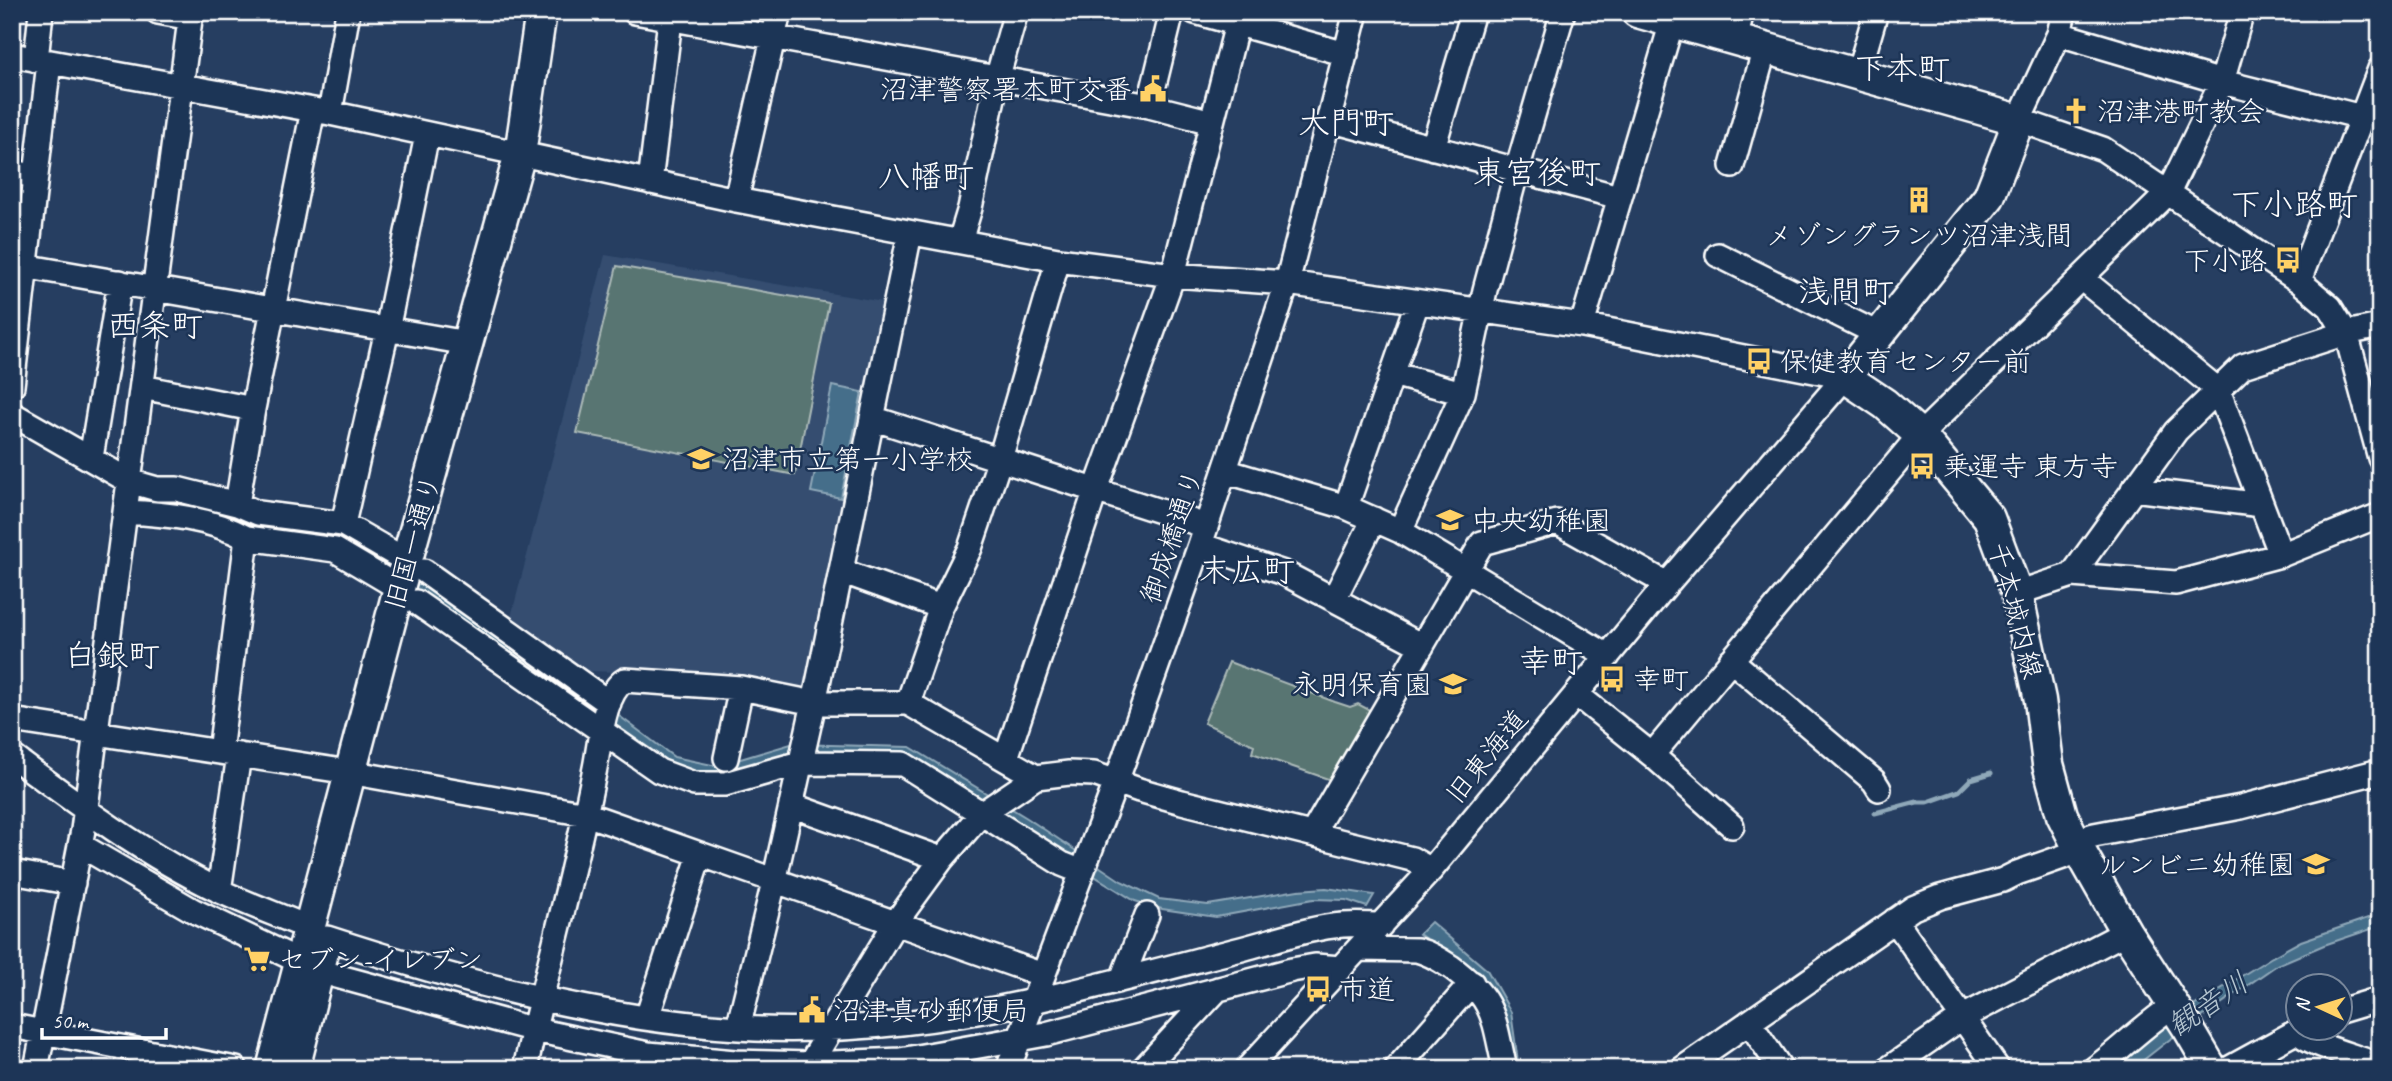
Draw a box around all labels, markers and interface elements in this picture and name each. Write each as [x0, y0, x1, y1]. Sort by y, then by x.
district label: 下本町 [1854, 48, 1950, 89]
place label: 沼津警察署本町交番 [880, 72, 1132, 107]
public building icon: 沼津警察署本町交番 [1138, 74, 1168, 104]
place label: 沼津港町教会 [2097, 94, 2265, 129]
church icon: 沼津港町教会 [2061, 96, 2091, 126]
district label: 大門町 [1298, 102, 1394, 143]
district label: 東宮後町 [1473, 152, 1601, 193]
district label: 八幡町 [878, 156, 974, 197]
district label: 下小路町 [2230, 184, 2358, 225]
building icon: メゾングランツ沼津浅間 [1904, 185, 1934, 215]
place label: メゾングランツ沼津浅間 [1765, 218, 2073, 253]
place label: 下小路 [2183, 243, 2267, 278]
bus stop icon: 下小路 [2273, 245, 2303, 275]
district label: 浅間町 [1798, 271, 1894, 312]
district label: 西条町 [107, 305, 203, 346]
place label: 保健教育センター前 [1780, 344, 2031, 379]
bus stop icon: 保健教育センター前 [1744, 346, 1774, 376]
place label: 沼津市立第一小学校 [722, 442, 974, 477]
school or university icon: 沼津市立第一小学校 [686, 444, 716, 474]
place label: 乗運寺 東方寺 [1943, 449, 2118, 484]
bus stop icon: 乗運寺 東方寺 [1907, 451, 1937, 481]
street label: 御成橋通り [1132, 464, 1211, 608]
street label: 旧国一通り [376, 470, 449, 614]
place label: 中央幼稚園 [1471, 503, 1611, 538]
school or university icon: 中央幼稚園 [1435, 505, 1465, 535]
street label: 千本城内線 [1980, 538, 2051, 682]
district label: 末広町 [1199, 550, 1295, 591]
district label: 白銀町 [64, 635, 160, 676]
district label: 幸町 [1519, 641, 1583, 682]
place label: 幸町 [1633, 662, 1689, 697]
bus stop icon: 幸町 [1597, 664, 1627, 694]
place label: 永明保育園 [1292, 667, 1432, 702]
school or university icon: 永明保育園 [1438, 669, 1468, 699]
street label: 旧東海道 [1438, 702, 1535, 811]
place label: ルンビニ幼稚園 [2099, 847, 2295, 882]
school or university icon: ルンビニ幼稚園 [2301, 849, 2331, 879]
place label: セブン-イレブン [278, 942, 483, 977]
supermarket icon: セブン-イレブン [242, 944, 272, 974]
water label: 観音川 [2160, 963, 2256, 1045]
place label: 市道 [1339, 972, 1395, 1007]
north arrow [2284, 972, 2354, 1042]
bus stop icon: 市道 [1303, 974, 1333, 1004]
place label: 沼津真砂郵便局 [833, 993, 1029, 1028]
public building icon: 沼津真砂郵便局 [797, 995, 827, 1025]
text: N [2291, 996, 2316, 1013]
scale bar [42, 997, 166, 1041]
text: 50 m [52, 1008, 90, 1034]

